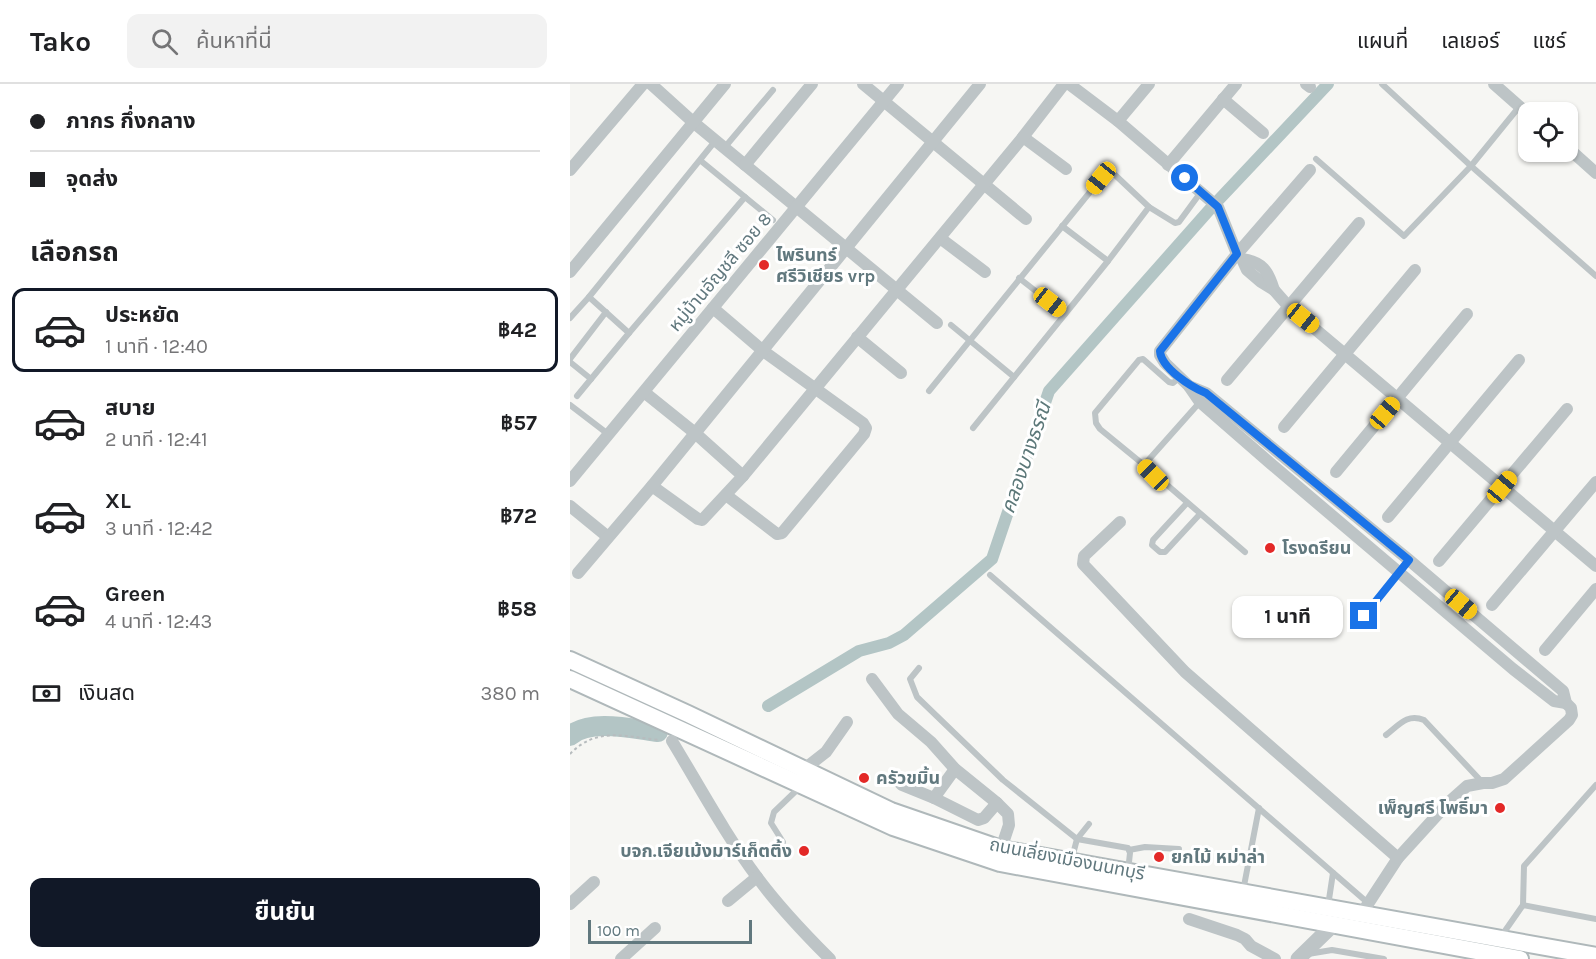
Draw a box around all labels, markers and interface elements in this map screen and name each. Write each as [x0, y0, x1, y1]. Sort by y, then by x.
search box [127, 14, 547, 68]
text: Tako [30, 25, 91, 58]
icon: search [148, 25, 181, 58]
text: ค้นหาที่นี่ [196, 28, 272, 54]
text: แผนที่ [1357, 29, 1408, 53]
text: เลเยอร์ [1441, 29, 1500, 53]
text: แชร์ [1533, 29, 1566, 53]
map controls [1518, 102, 1578, 162]
button: locate [1518, 102, 1578, 162]
text: ภากร กึ่งกลาง [66, 108, 196, 134]
car [1083, 158, 1119, 198]
route start [1171, 164, 1198, 191]
text: จุดส่ง [66, 166, 118, 192]
street label: หมู่บ้านอัญชลี ซอย 8 [664, 208, 777, 337]
text: เลือกรถ [30, 236, 119, 268]
place label: ไพรินทร์ ศรีวิเชียร vrp [776, 244, 875, 287]
marker: ไพรินทร์ ศรีวิเชียร vrp [757, 258, 771, 272]
car [1030, 284, 1070, 320]
car [1283, 300, 1323, 336]
text: ประหยัด [105, 302, 180, 328]
icon: car [33, 303, 87, 357]
text: ฿42 [498, 317, 537, 343]
text: 1 นาที · 12:40 [105, 335, 208, 358]
car [1367, 393, 1403, 433]
text: สบาย [105, 395, 155, 421]
icon: car [33, 396, 87, 450]
water label: คลองบางธรณี [996, 397, 1057, 516]
text: ฿57 [500, 410, 537, 436]
text: 2 นาที · 12:41 [105, 428, 208, 451]
car [1134, 456, 1172, 494]
car [1484, 467, 1520, 507]
text: XL [105, 488, 131, 514]
icon: car [33, 489, 87, 543]
text: ฿72 [500, 503, 537, 529]
text: 3 นาที · 12:42 [105, 517, 213, 540]
place label: โรงดรียน [1282, 537, 1351, 559]
marker: โรงดรียน [1263, 541, 1277, 555]
text: Green [105, 581, 166, 607]
icon: car [33, 582, 87, 636]
car [1441, 586, 1481, 622]
callout: 1 นาที [1232, 595, 1343, 637]
text: ฿58 [497, 596, 537, 622]
route end [1350, 602, 1377, 629]
text: 1 นาที [1264, 605, 1311, 628]
text: 4 นาที · 12:43 [105, 610, 212, 633]
icon: cash [30, 677, 63, 710]
text: เงินสด [78, 680, 135, 706]
text: 380 m [481, 682, 540, 705]
place label: ครัวขมิ้น [876, 766, 940, 789]
marker: ครัวขมิ้น [857, 771, 871, 785]
place label: เพ็ญศรี โพธิ์มา [1378, 796, 1488, 819]
marker: เพ็ญศรี โพธิ์มา [1493, 801, 1507, 815]
street label: ถนนเลี่ยงเมืองนนทบุรี [987, 831, 1147, 885]
place label: บจก.เจียเม้งมาร์เก็ตติ้ง [620, 839, 792, 862]
marker: บจก.เจียเม้งมาร์เก็ตติ้ง [797, 844, 811, 858]
place label: ยกไม้ หม่าล่า [1171, 846, 1265, 868]
marker: ยกไม้ หม่าล่า [1152, 850, 1166, 864]
button: ยืนยัน [30, 878, 540, 947]
scale bar [588, 917, 752, 944]
text: 100 m [597, 921, 640, 940]

